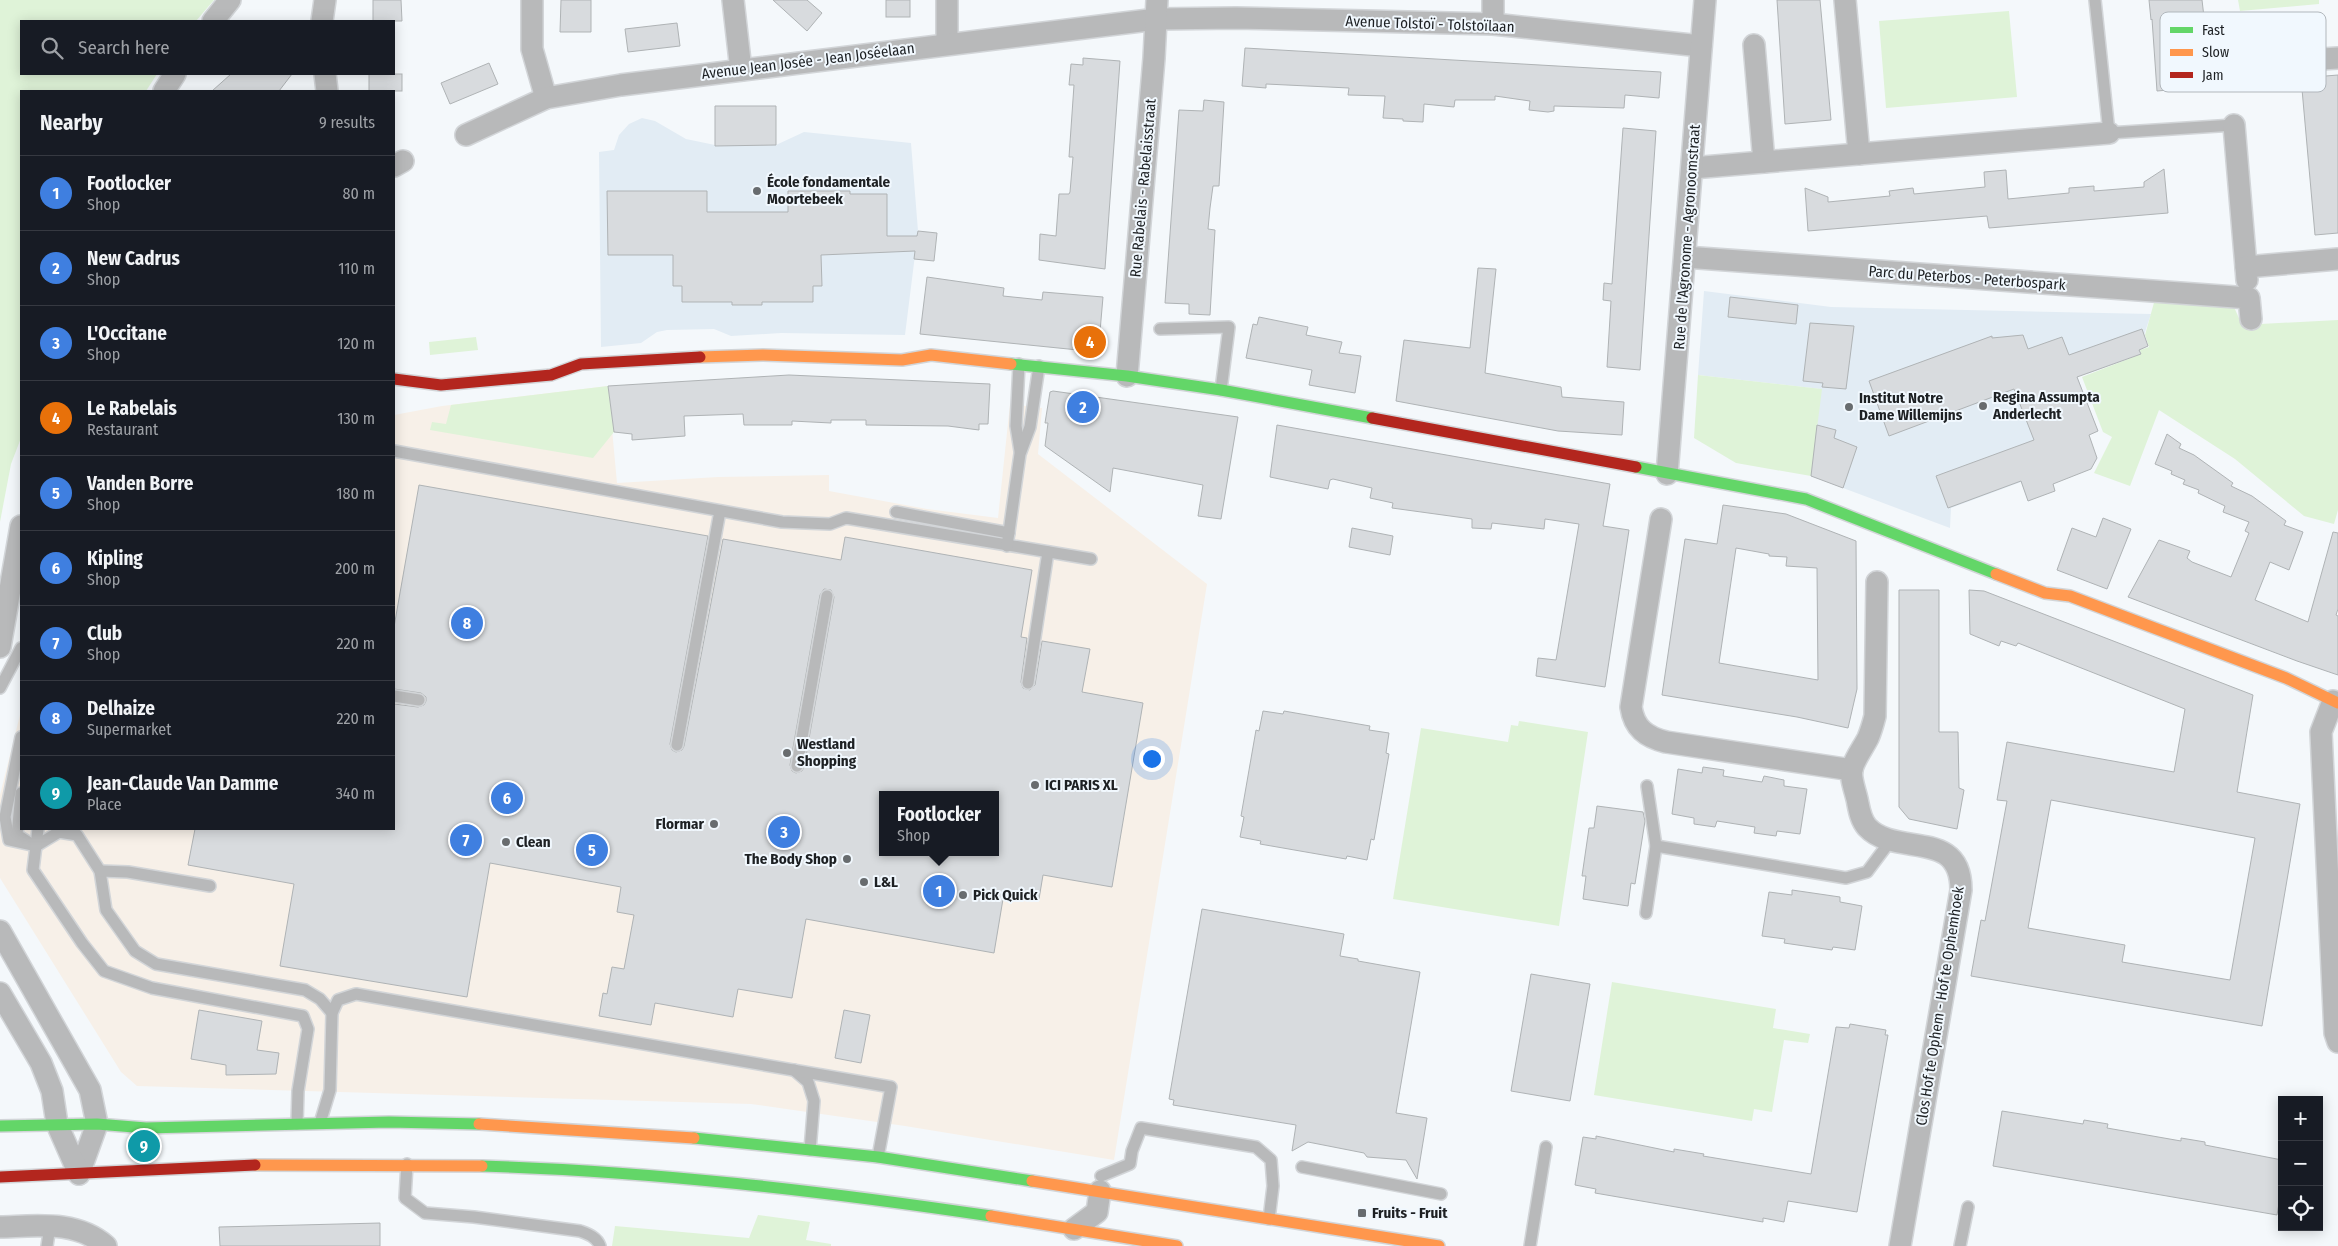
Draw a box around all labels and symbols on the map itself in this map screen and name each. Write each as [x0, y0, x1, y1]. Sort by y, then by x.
street label: Avenue Tolstoï - Tolstoïlaan [1345, 12, 1515, 36]
legend [2160, 12, 2326, 92]
text: Fast [2202, 22, 2225, 39]
street label: Avenue Jean Josée - Jean Joséelaan [701, 39, 915, 83]
text: Slow [2202, 44, 2229, 61]
text: Jam [2202, 67, 2223, 84]
street label: Rue Rabelais - Rabelaisstraat [1126, 98, 1160, 278]
street label: Rue de l'Agronome - Agronoomstraat [1670, 124, 1704, 350]
place label: École fondamentale Moortebeek [767, 173, 890, 208]
marker: École fondamentale Moortebeek [751, 185, 763, 197]
street label: Parc du Peterbos - Peterbospark [1868, 262, 2066, 294]
pin: 4 [1074, 323, 1106, 361]
pin: 2 [1067, 388, 1099, 426]
place label: Regina Assumpta Anderlecht [1992, 388, 2100, 423]
place label: Institut Notre Dame Willemijns [1859, 389, 1963, 424]
marker: Regina Assumpta Anderlecht [1977, 400, 1989, 412]
marker: Institut Notre Dame Willemijns [1843, 401, 1855, 413]
pin: 8 [451, 604, 483, 642]
place label: Westland Shopping [797, 735, 857, 770]
your location [1139, 746, 1165, 772]
marker: Westland Shopping [781, 747, 793, 759]
place label: ICI PARIS XL [1045, 776, 1118, 794]
pin: 6 [491, 779, 523, 817]
marker: ICI PARIS XL [1029, 779, 1041, 791]
pin: 3 [768, 813, 800, 851]
place label: Flormar [656, 815, 704, 833]
marker: Flormar [708, 818, 720, 830]
pin: 7 [450, 821, 482, 859]
pin: 5 [576, 831, 608, 869]
place label: Clean [516, 833, 551, 851]
marker: Clean [500, 836, 512, 848]
place label: The Body Shop [744, 850, 837, 868]
marker: The Body Shop [841, 853, 853, 865]
pin: 1 [923, 872, 955, 910]
place label: L&L [874, 873, 898, 891]
marker: L&L [858, 876, 870, 888]
street label: Clos Hof te Ophem - Hof te Ophemhoek [1912, 885, 1968, 1127]
place label: Pick Quick [973, 886, 1038, 904]
marker: Pick Quick [957, 889, 969, 901]
pin: 9 [128, 1127, 160, 1165]
place label: Fruits - Fruit [1372, 1204, 1448, 1222]
marker: Fruits - Fruit [1356, 1207, 1368, 1219]

